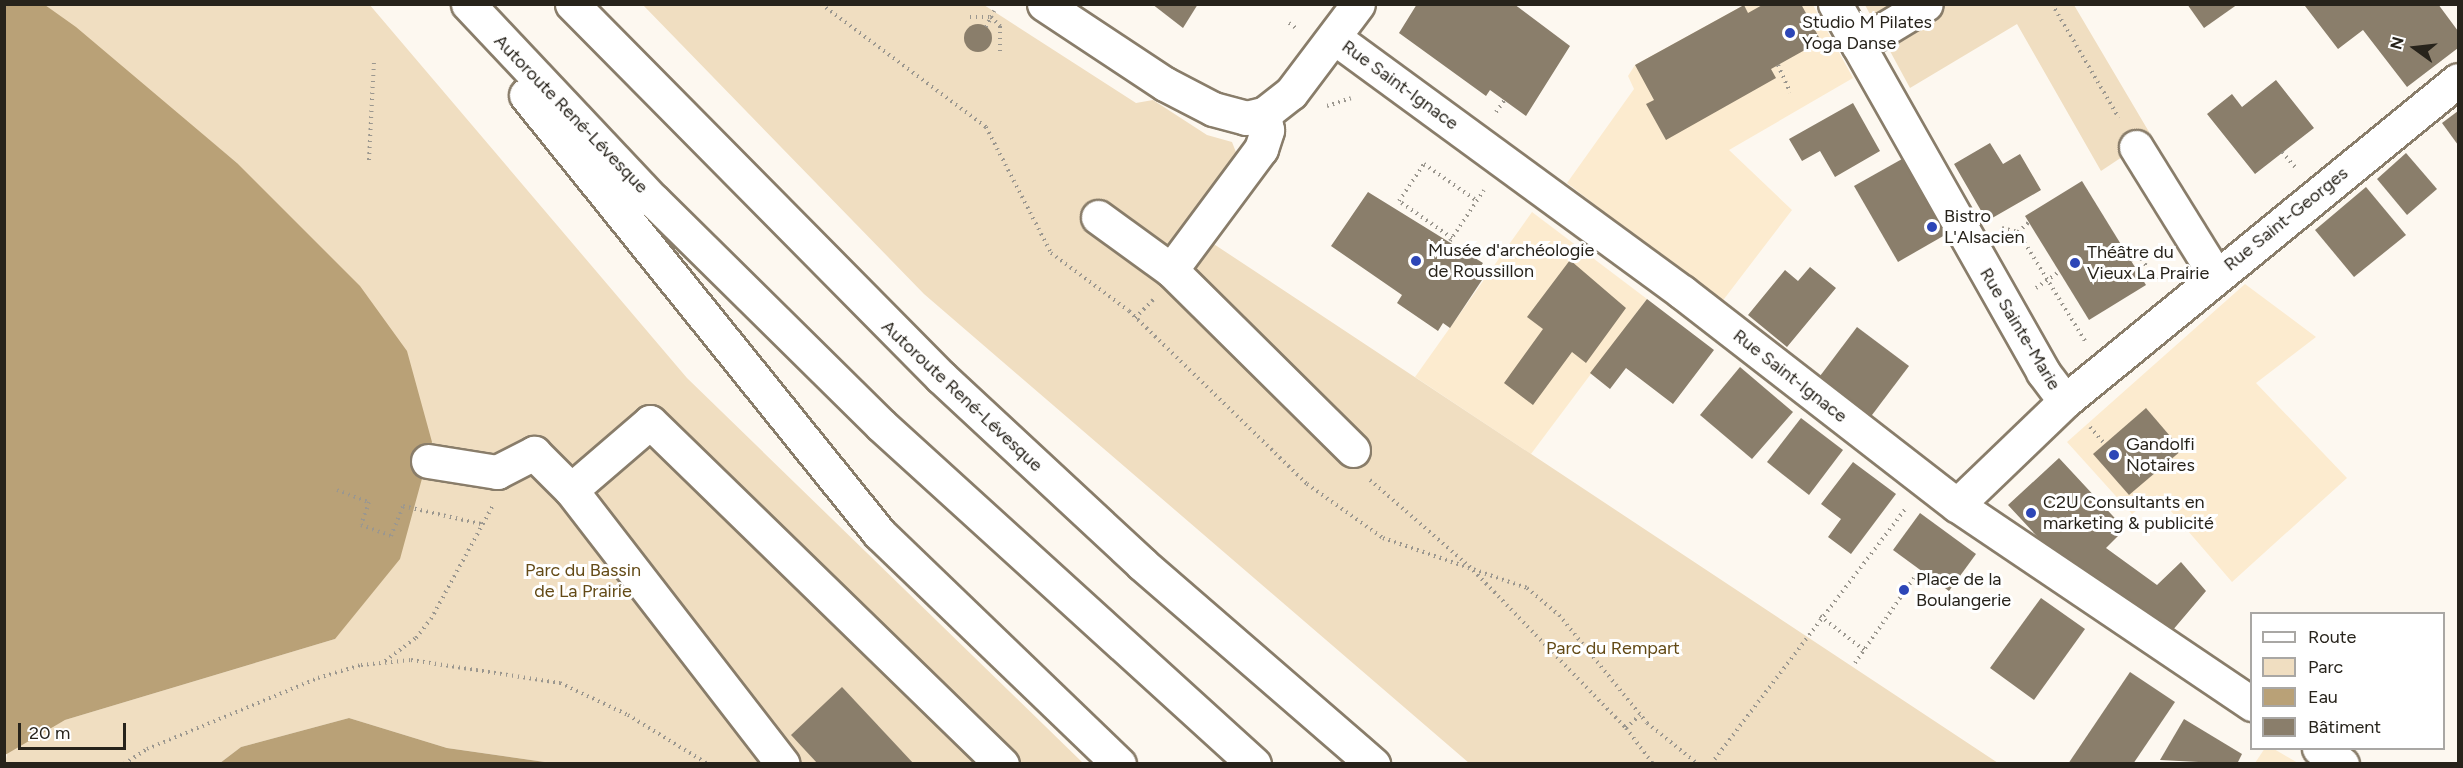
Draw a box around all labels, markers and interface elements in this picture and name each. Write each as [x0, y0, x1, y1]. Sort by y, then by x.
place label: Studio M Pilates Yoga Danse [1802, 12, 1932, 54]
north arrow [2385, 18, 2445, 78]
marker: Studio M Pilates Yoga Danse [1783, 26, 1797, 40]
street label: Autoroute René-Lévesque [490, 30, 652, 198]
text: N [2386, 35, 2408, 52]
street label: Rue Saint-Ignace [1338, 36, 1462, 134]
street label: Rue Saint-Georges [2220, 162, 2352, 276]
place label: Bistro L'Alsacien [1944, 206, 2024, 248]
marker: Bistro L'Alsacien [1925, 220, 1939, 234]
place label: Musée d'archéologie de Roussillon [1428, 240, 1594, 282]
place label: Théâtre du Vieux La Prairie [2087, 242, 2209, 284]
marker: Musée d'archéologie de Roussillon [1409, 254, 1423, 268]
marker: Théâtre du Vieux La Prairie [2068, 256, 2082, 270]
street label: Rue Sainte-Marie [1975, 264, 2065, 394]
street label: Autoroute René-Lévesque [877, 316, 1047, 476]
street label: Rue Saint-Ignace [1729, 325, 1851, 427]
place label: Gandolfi Notaires [2126, 434, 2195, 476]
marker: Gandolfi Notaires [2107, 448, 2121, 462]
place label: C2U Consultants en marketing & publicité [2043, 492, 2214, 534]
marker: C2U Consultants en marketing & publicité [2024, 506, 2038, 520]
park label: Parc du Bassin de La Prairie [525, 560, 641, 602]
place label: Place de la Boulangerie [1916, 569, 2011, 612]
marker: Place de la Boulangerie [1897, 583, 1911, 597]
legend [2250, 612, 2445, 750]
text: Route [2308, 626, 2356, 648]
park label: Parc du Rempart [1546, 637, 1680, 659]
text: Parc [2308, 656, 2343, 678]
text: Eau [2308, 686, 2338, 708]
scale bar [21, 711, 129, 749]
text: Bâtiment [2308, 716, 2381, 738]
text: 20 m [29, 722, 70, 744]

